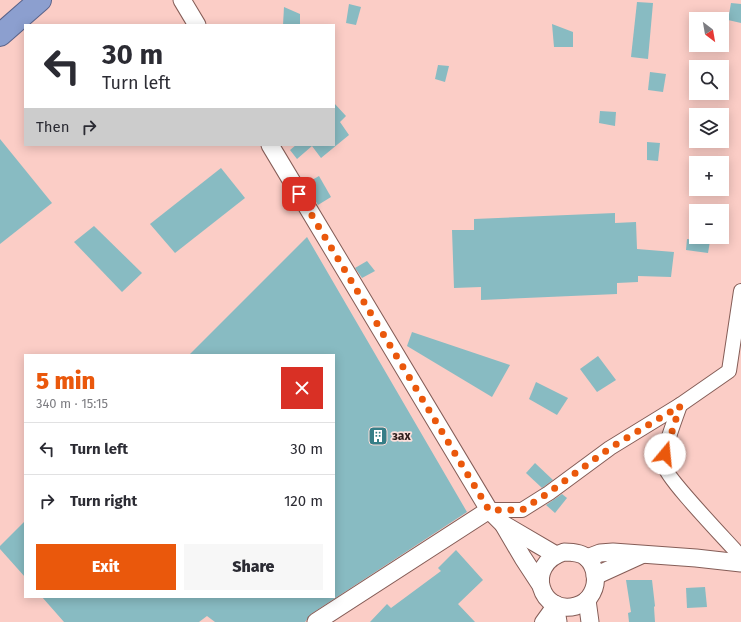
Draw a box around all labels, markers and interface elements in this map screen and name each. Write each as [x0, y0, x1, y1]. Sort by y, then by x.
north arrow [689, 12, 729, 52]
map controls [689, 12, 729, 244]
text: 30 m [102, 38, 163, 71]
icon: left [36, 40, 88, 92]
button: search [689, 60, 729, 100]
text: Turn left [102, 72, 171, 94]
button: layers [689, 108, 729, 148]
icon: right [78, 116, 100, 138]
text: Then [36, 118, 70, 136]
button: + [689, 156, 729, 196]
pin [282, 177, 316, 211]
icon: arrive [288, 183, 310, 205]
button: − [689, 204, 729, 244]
text: 5 min [36, 367, 95, 395]
button: close [281, 367, 323, 409]
text: 340 m · 15:15 [36, 396, 108, 411]
building icon: зах [367, 425, 389, 447]
place label: зах [392, 429, 411, 443]
position arrow [644, 433, 686, 475]
icon: left [36, 438, 58, 460]
text: Turn left [70, 440, 128, 458]
text: 30 m [290, 440, 323, 458]
icon: right [36, 490, 58, 512]
text: Turn right [70, 492, 137, 510]
text: 120 m [284, 492, 323, 510]
button: Exit [36, 544, 176, 590]
button: Share [184, 544, 323, 590]

